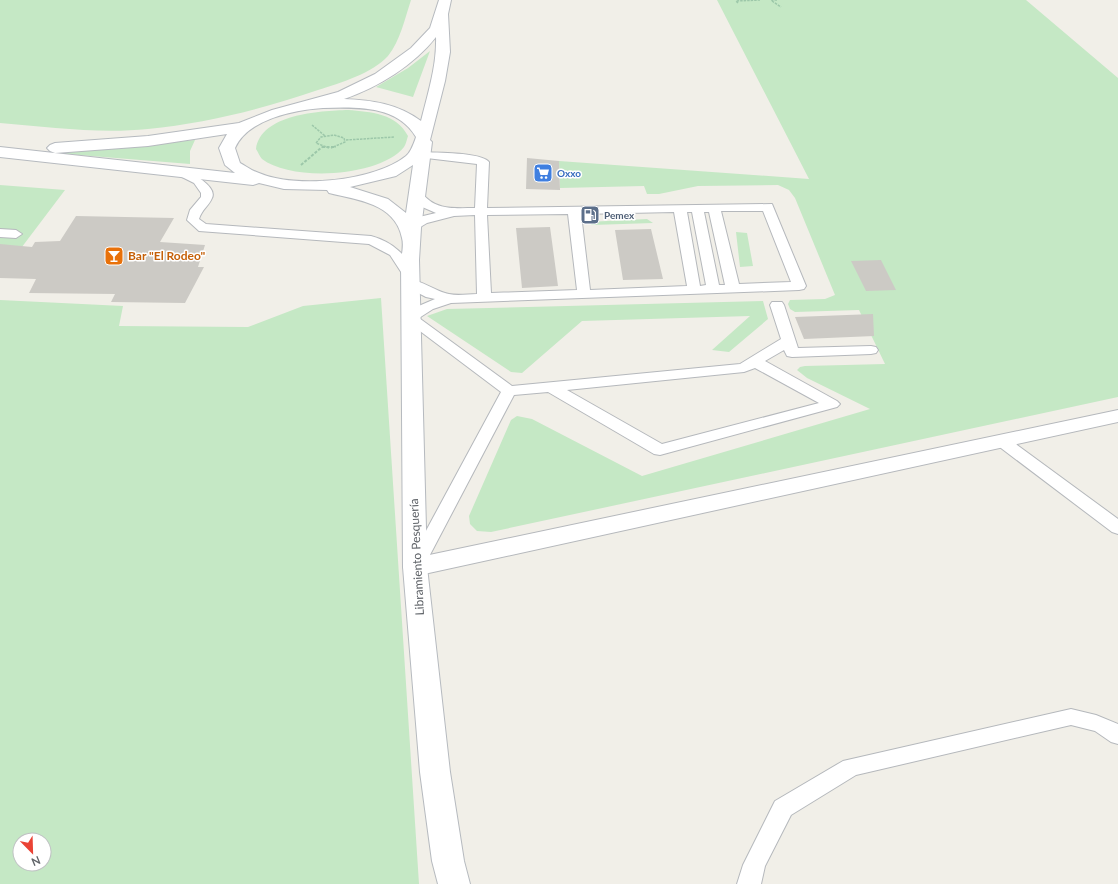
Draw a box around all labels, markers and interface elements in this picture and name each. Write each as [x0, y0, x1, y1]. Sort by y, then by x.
supermarket icon: Oxxo [532, 162, 554, 184]
place label: Oxxo [557, 167, 581, 179]
fuel station icon: Pemex [579, 204, 601, 226]
place label: Pemex [604, 209, 635, 221]
bar icon: Bar "El Rodeo" [103, 245, 125, 267]
place label: Bar "El Rodeo" [128, 248, 206, 263]
street label: Libramiento Pesquería [406, 498, 427, 616]
north arrow [12, 832, 52, 872]
text: N [30, 854, 43, 869]

